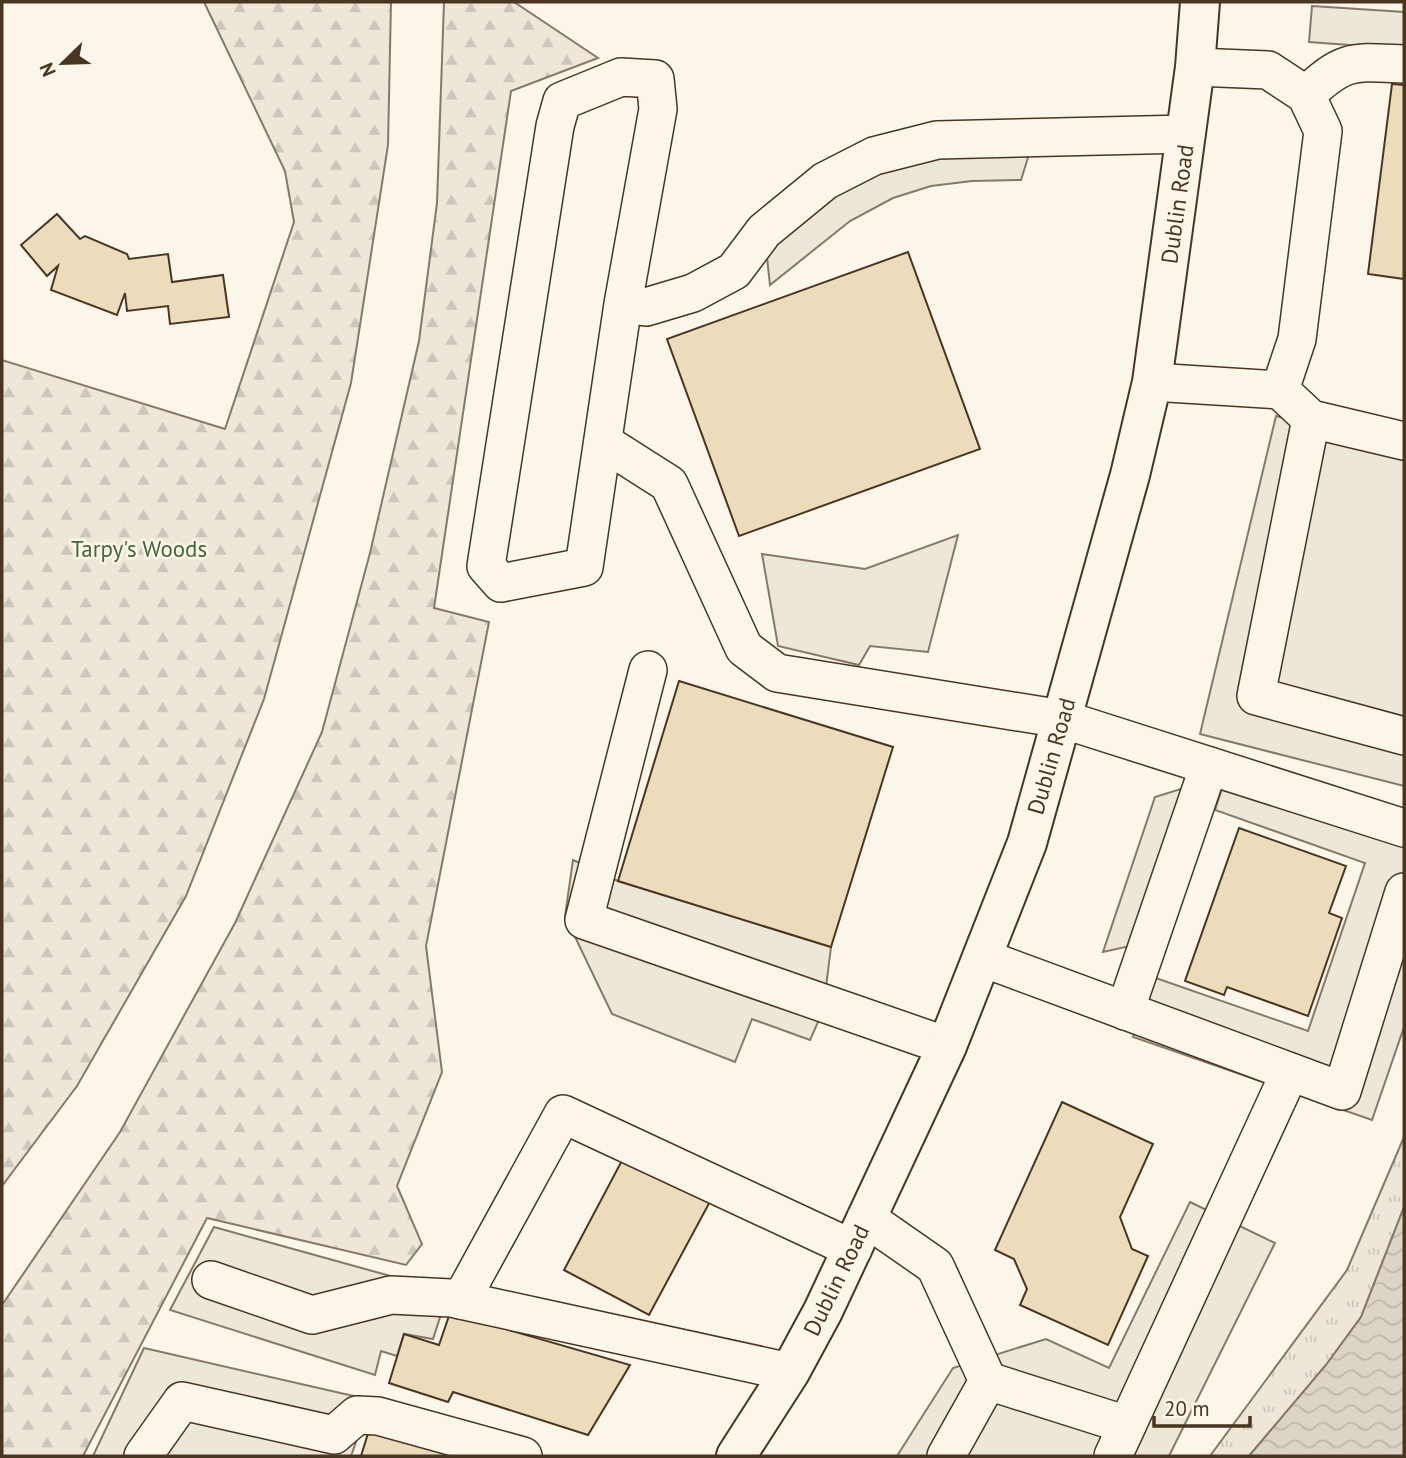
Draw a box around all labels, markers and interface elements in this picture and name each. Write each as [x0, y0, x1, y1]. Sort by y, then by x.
north arrow [28, 28, 98, 98]
text: N [34, 59, 61, 80]
street label: Dublin Road [1154, 142, 1200, 266]
park label: Tarpy's Woods [71, 534, 207, 563]
street label: Dublin Road [1021, 694, 1081, 818]
street label: Dublin Road [797, 1220, 875, 1340]
scale bar [1154, 1384, 1250, 1428]
text: 20 m [1164, 1395, 1210, 1422]

